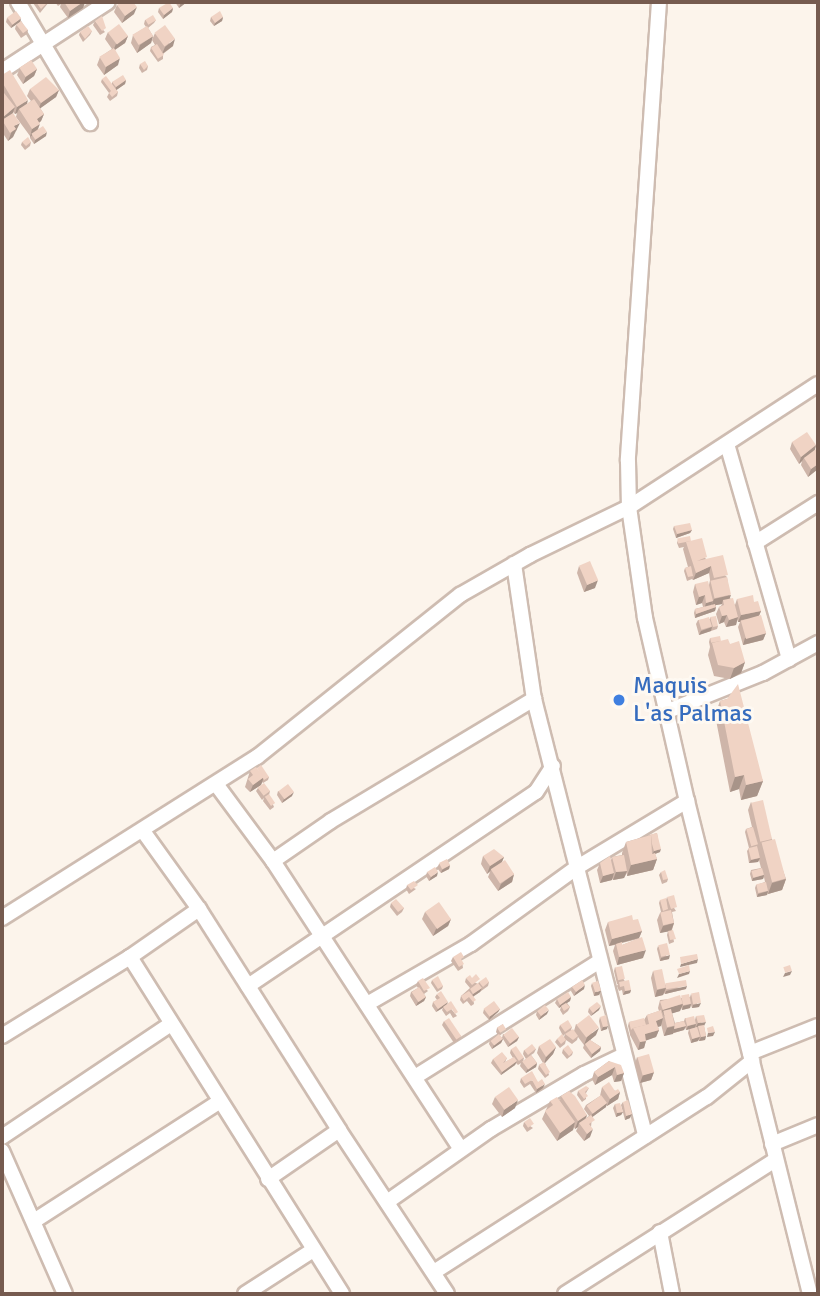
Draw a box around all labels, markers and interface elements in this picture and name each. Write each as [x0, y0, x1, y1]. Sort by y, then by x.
place label: Maquis L'as Palmas [633, 672, 752, 728]
marker: Maquis L'as Palmas [611, 692, 627, 708]

